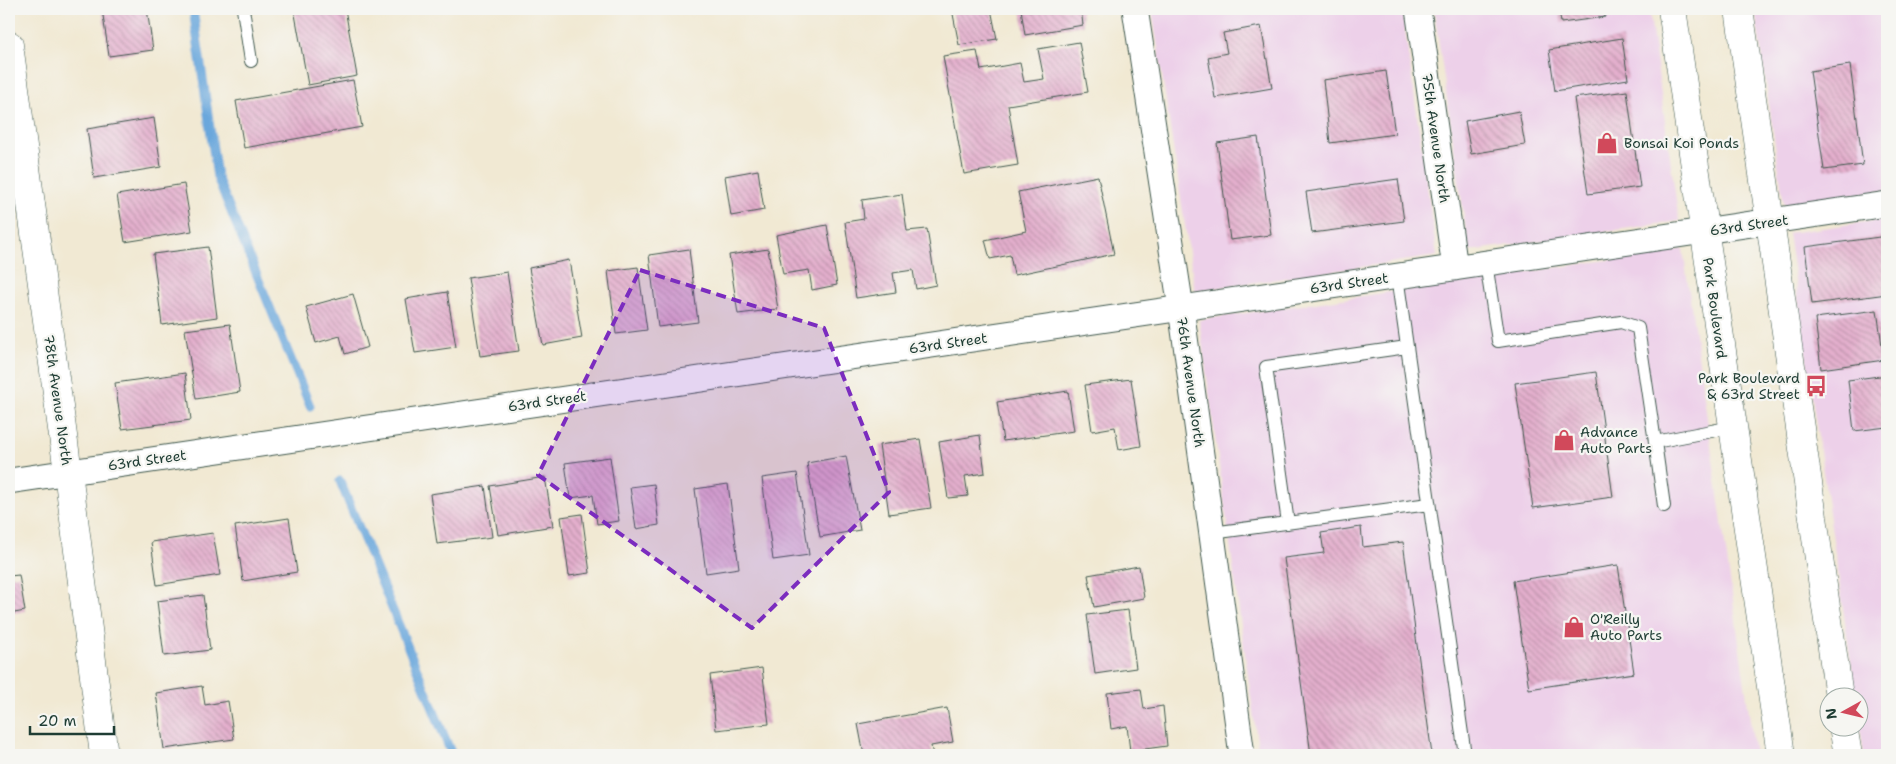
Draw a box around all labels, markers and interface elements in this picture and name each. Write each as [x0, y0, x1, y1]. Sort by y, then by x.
street label: 75th Avenue North [1418, 72, 1454, 204]
shop icon: Bonsai Koi Ponds [1594, 130, 1620, 156]
place label: Bonsai Koi Ponds [1624, 134, 1739, 152]
street label: 63rd Street [1709, 211, 1789, 239]
street label: Park Boulevard [1699, 256, 1731, 360]
street label: 63rd Street [1309, 269, 1389, 297]
street label: 76th Avenue North [1173, 315, 1209, 449]
street label: 63rd Street [908, 329, 988, 357]
street label: 78th Avenue North [40, 333, 76, 467]
place label: Park Boulevard & 63rd Street [1698, 369, 1800, 403]
bus stop icon: Park Boulevard & 63rd Street [1803, 373, 1829, 399]
street label: 63rd Street [507, 387, 587, 415]
place label: Advance Auto Parts [1580, 423, 1652, 457]
shop icon: Advance Auto Parts [1551, 427, 1577, 453]
street label: 63rd Street [107, 446, 187, 474]
place label: O'Reilly Auto Parts [1590, 610, 1662, 644]
shop icon: O'Reilly Auto Parts [1561, 614, 1587, 640]
north arrow [1818, 686, 1868, 736]
scale bar [30, 704, 114, 736]
text: N [1821, 707, 1841, 721]
text: 20 m [38, 711, 77, 731]

